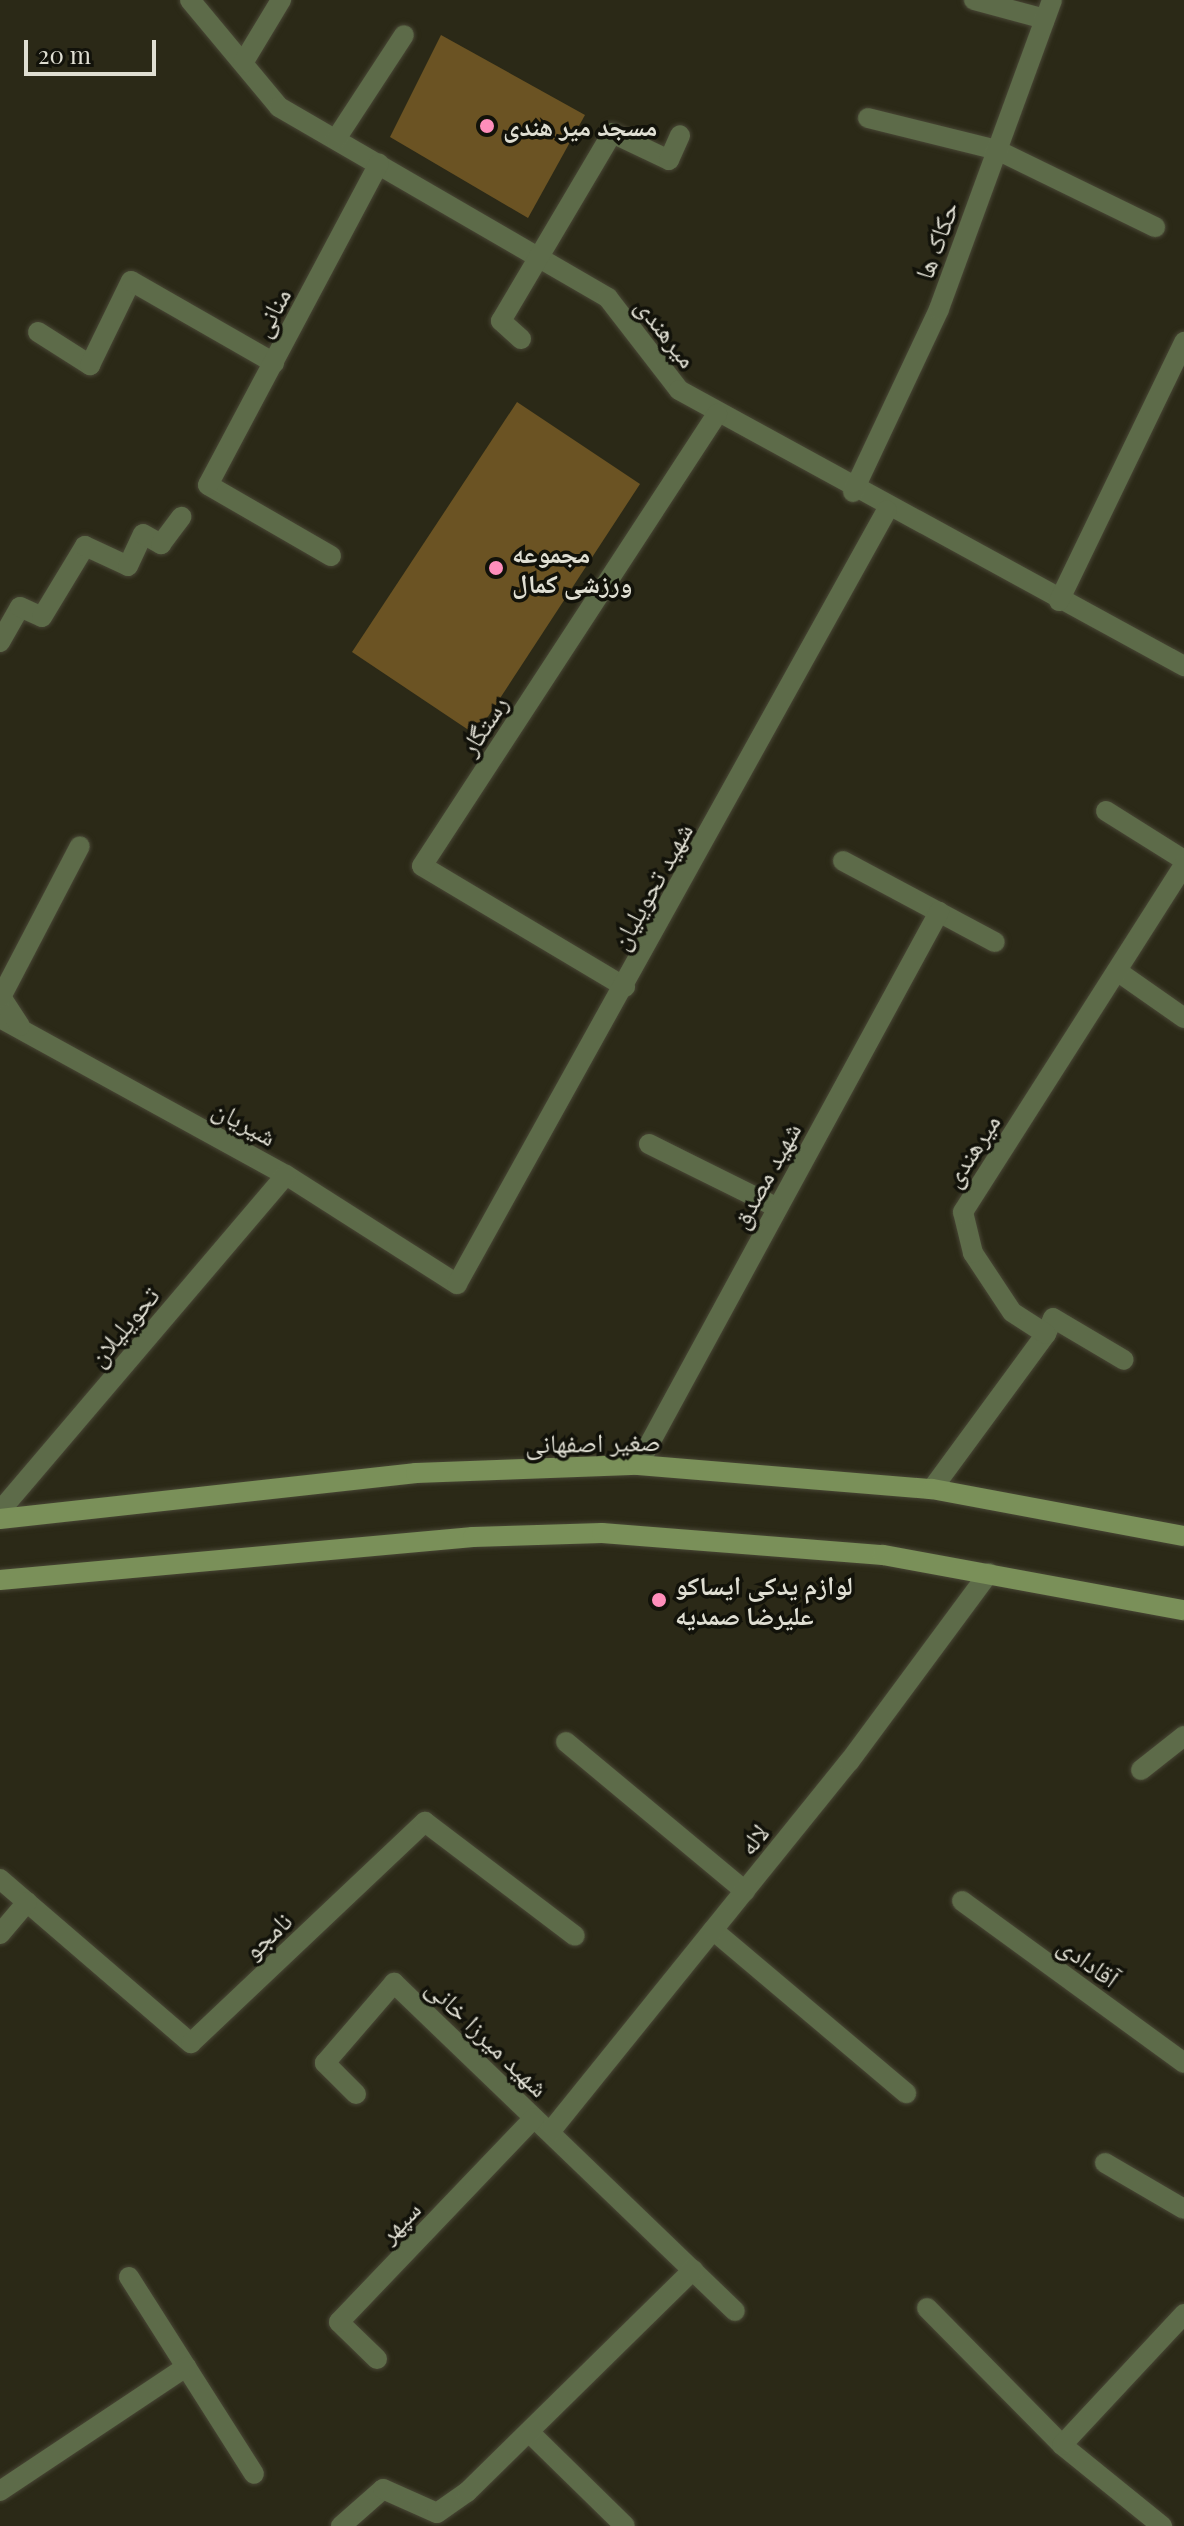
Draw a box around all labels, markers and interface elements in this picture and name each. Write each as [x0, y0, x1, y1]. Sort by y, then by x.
scale bar [28, 24, 160, 74]
text: 20 m [38, 38, 91, 70]
place label: مسجد میر هندی [503, 110, 657, 142]
marker: مسجد میر هندی [478, 117, 496, 135]
street label: حکاک ها [908, 197, 964, 283]
street label: منانی [245, 282, 297, 342]
street label: میرهندی [630, 291, 704, 373]
place label: مجموعه ورزشی کمال [512, 537, 632, 598]
marker: مجموعه ورزشی کمال [487, 559, 505, 577]
street label: رستگار [452, 689, 514, 761]
street label: شهید تحویلیان [603, 817, 699, 955]
street label: شیریان [208, 1092, 282, 1152]
street label: میرهندی [936, 1108, 1006, 1192]
street label: شهید مصدق [723, 1117, 807, 1233]
street label: تحویلیلان [81, 1280, 165, 1372]
street label: صغیر اصفهانی [525, 1425, 661, 1459]
place label: لوازم یدکی ایساکو علیرضا صمدیه [675, 1569, 853, 1630]
marker: لوازم یدکی ایساکو علیرضا صمدیه [650, 1591, 668, 1609]
street label: لاله [731, 1817, 775, 1861]
street label: نامجو [236, 1905, 298, 1965]
street label: آقادادی [1053, 1929, 1125, 1993]
street label: شهید میرزا خانی [420, 1971, 556, 2103]
street label: سپهر [371, 2193, 427, 2249]

